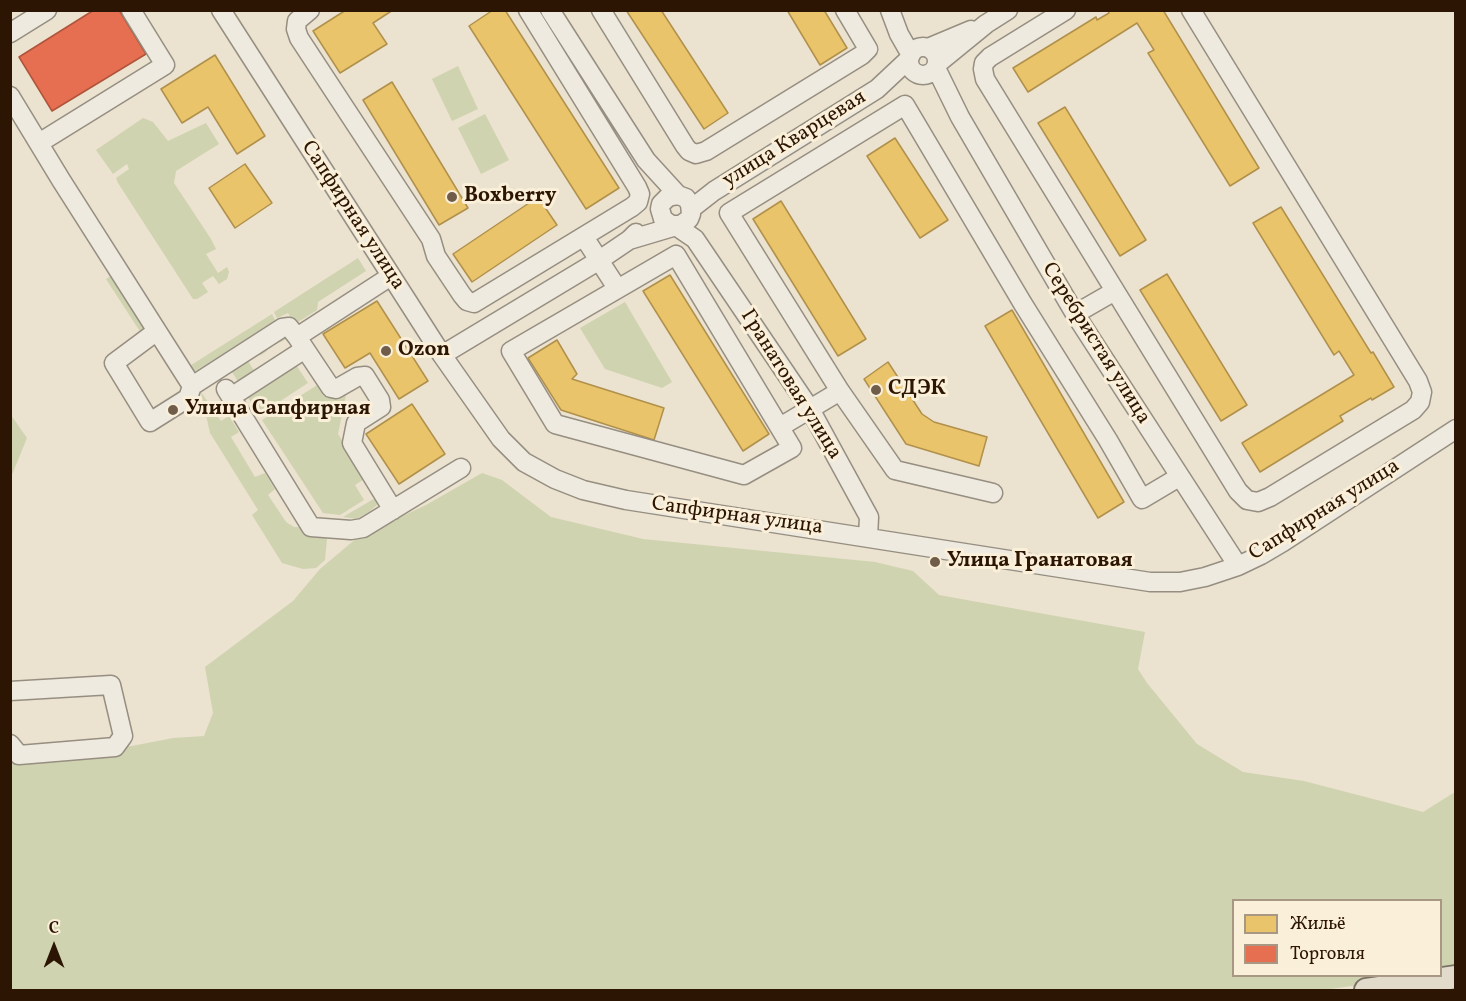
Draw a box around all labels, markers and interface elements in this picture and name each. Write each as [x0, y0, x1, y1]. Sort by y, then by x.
street label: улица Кварцевая [719, 86, 871, 194]
street label: Сапфирная улица [294, 137, 410, 295]
place label: Boxberry [464, 184, 557, 210]
marker: Boxberry [445, 190, 459, 204]
street label: Серебристая улица [1035, 259, 1155, 429]
street label: Гранатовая улица [734, 305, 846, 465]
place label: Ozon [398, 338, 450, 364]
marker: Ozon [379, 344, 393, 358]
place label: СДЭК [888, 377, 946, 403]
marker: СДЭК [869, 383, 883, 397]
place label: Улица Сапфирная [185, 397, 371, 423]
marker: Улица Сапфирная [166, 403, 180, 417]
street label: Сапфирная улица [1245, 455, 1405, 567]
street label: Сапфирная улица [650, 493, 824, 541]
place label: Улица Гранатовая [947, 549, 1133, 575]
marker: Улица Гранатовая [928, 555, 942, 569]
legend [1232, 899, 1442, 977]
text: Жильё [1290, 912, 1346, 937]
north arrow [24, 917, 84, 977]
text: С [49, 918, 59, 940]
text: Торговля [1290, 942, 1365, 967]

